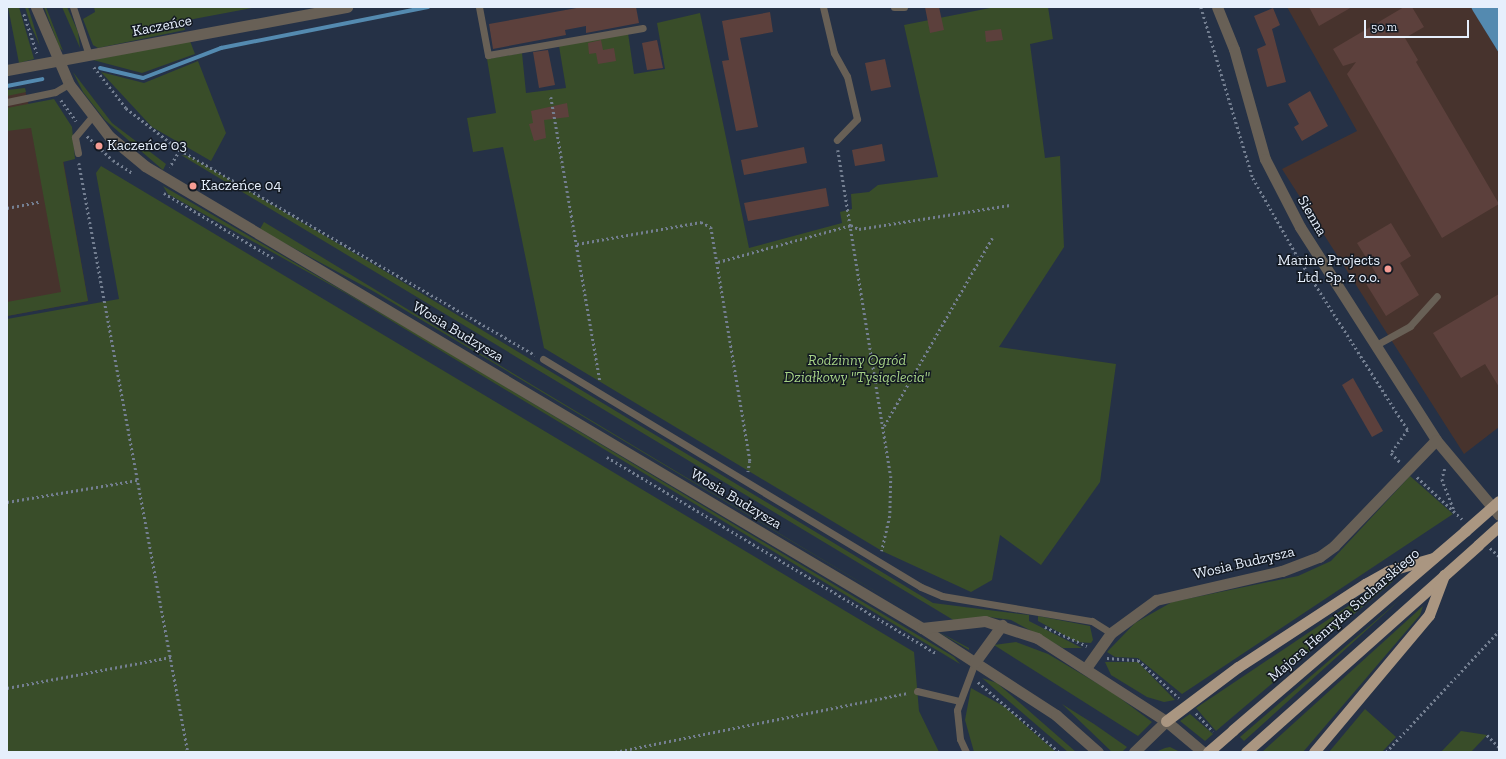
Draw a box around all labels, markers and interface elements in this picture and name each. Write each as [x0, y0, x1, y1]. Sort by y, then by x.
street label: Kaczeńce [131, 11, 193, 41]
scale bar [1366, 12, 1471, 38]
text: 50 m [1371, 20, 1397, 34]
place label: Kaczeńce 03 [107, 137, 187, 155]
marker: Kaczeńce 03 [94, 141, 104, 151]
place label: Kaczeńce 04 [201, 177, 282, 195]
marker: Kaczeńce 04 [188, 181, 198, 191]
street label: Sienna [1293, 193, 1331, 239]
place label: Marine Projects Ltd. Sp. z o.o. [1278, 251, 1380, 286]
marker: Marine Projects Ltd. Sp. z o.o. [1383, 264, 1393, 274]
street label: Wosia Budzysza [409, 298, 507, 366]
park label: Rodzinny Ogród Działkowy "Tysiąclecia" [784, 351, 930, 386]
street label: Wosia Budzysza [687, 465, 785, 533]
street label: Wosia Budzysza [1192, 543, 1296, 583]
street label: Majora Henryka Sucharskiego [1265, 544, 1423, 686]

